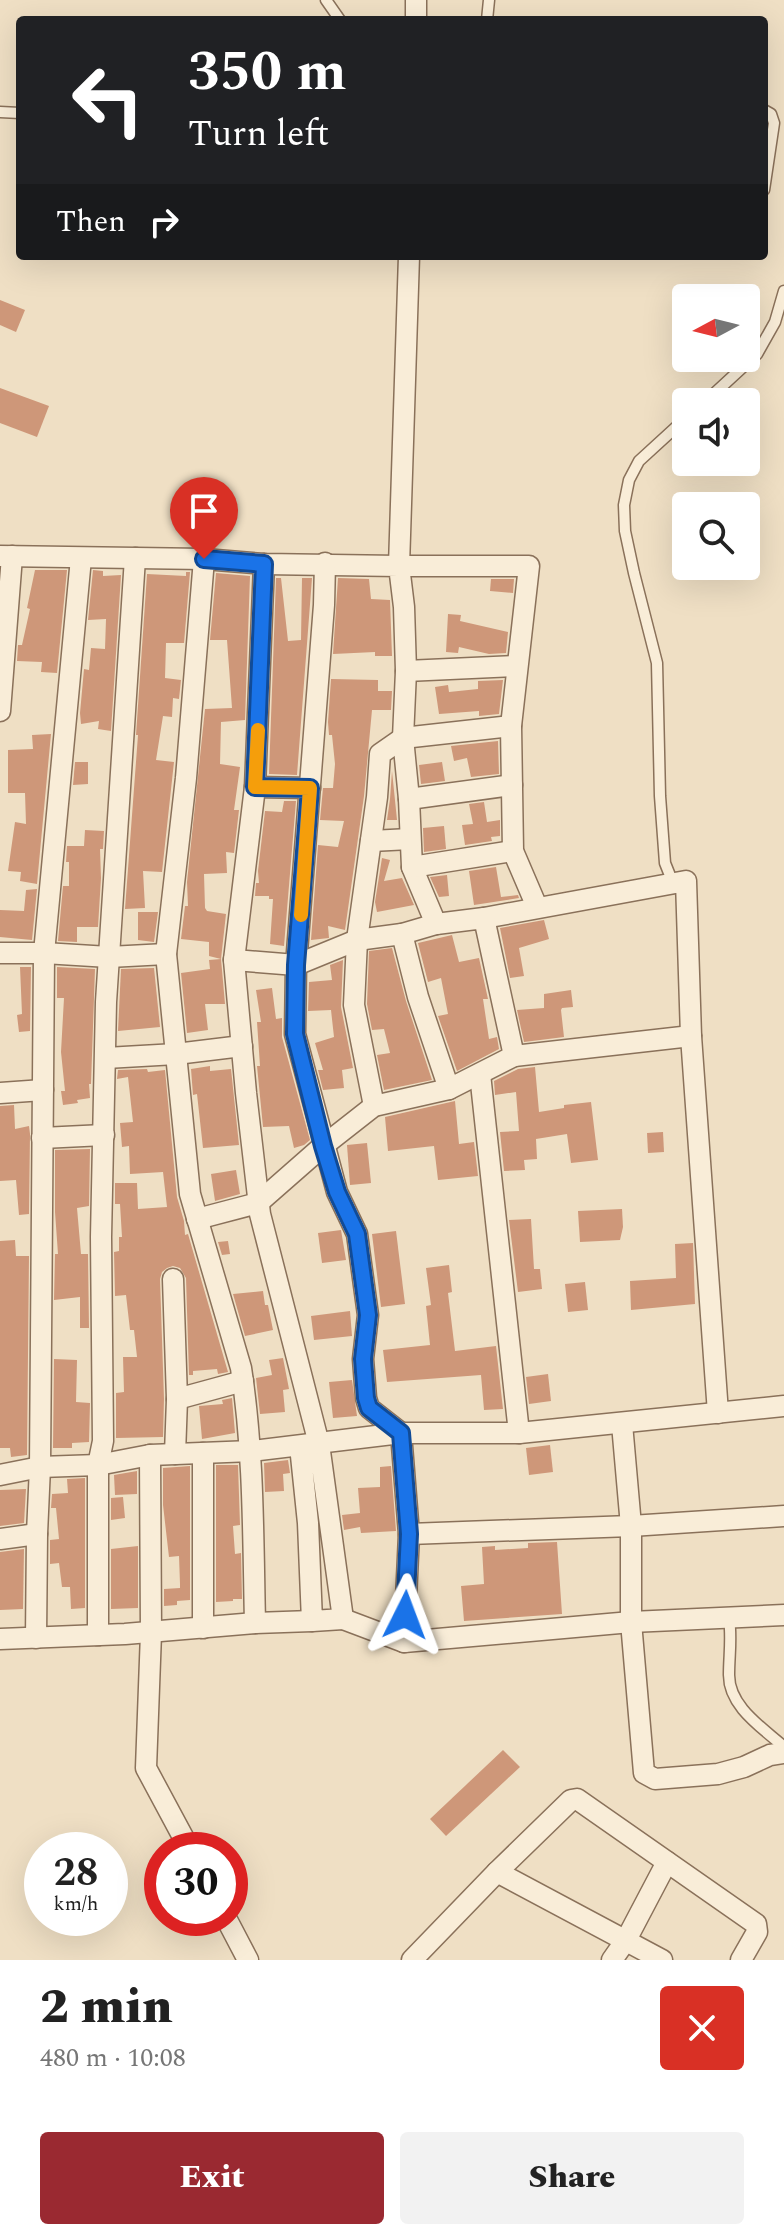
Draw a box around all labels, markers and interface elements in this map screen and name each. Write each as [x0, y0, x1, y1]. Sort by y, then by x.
text: 350 m [188, 30, 347, 115]
icon: left [56, 48, 160, 152]
text: Turn left [188, 107, 329, 162]
text: Then [56, 199, 126, 245]
icon: right [142, 200, 186, 244]
north arrow [672, 284, 760, 372]
map controls [672, 284, 760, 580]
button: sound [672, 388, 760, 476]
pin [170, 477, 238, 559]
icon: arrive [182, 489, 226, 533]
button: search [672, 492, 760, 580]
position arrow [363, 1573, 447, 1657]
speed limit sign: 30 [144, 1832, 248, 1936]
text: 28 [54, 1843, 98, 1904]
text: km/h [54, 1889, 99, 1919]
text: 2 min [40, 1971, 173, 2044]
button: close [660, 1986, 744, 2070]
text: 480 m · 10:08 [40, 2038, 186, 2078]
button: Exit [40, 2132, 384, 2224]
button: Share [400, 2132, 744, 2224]

